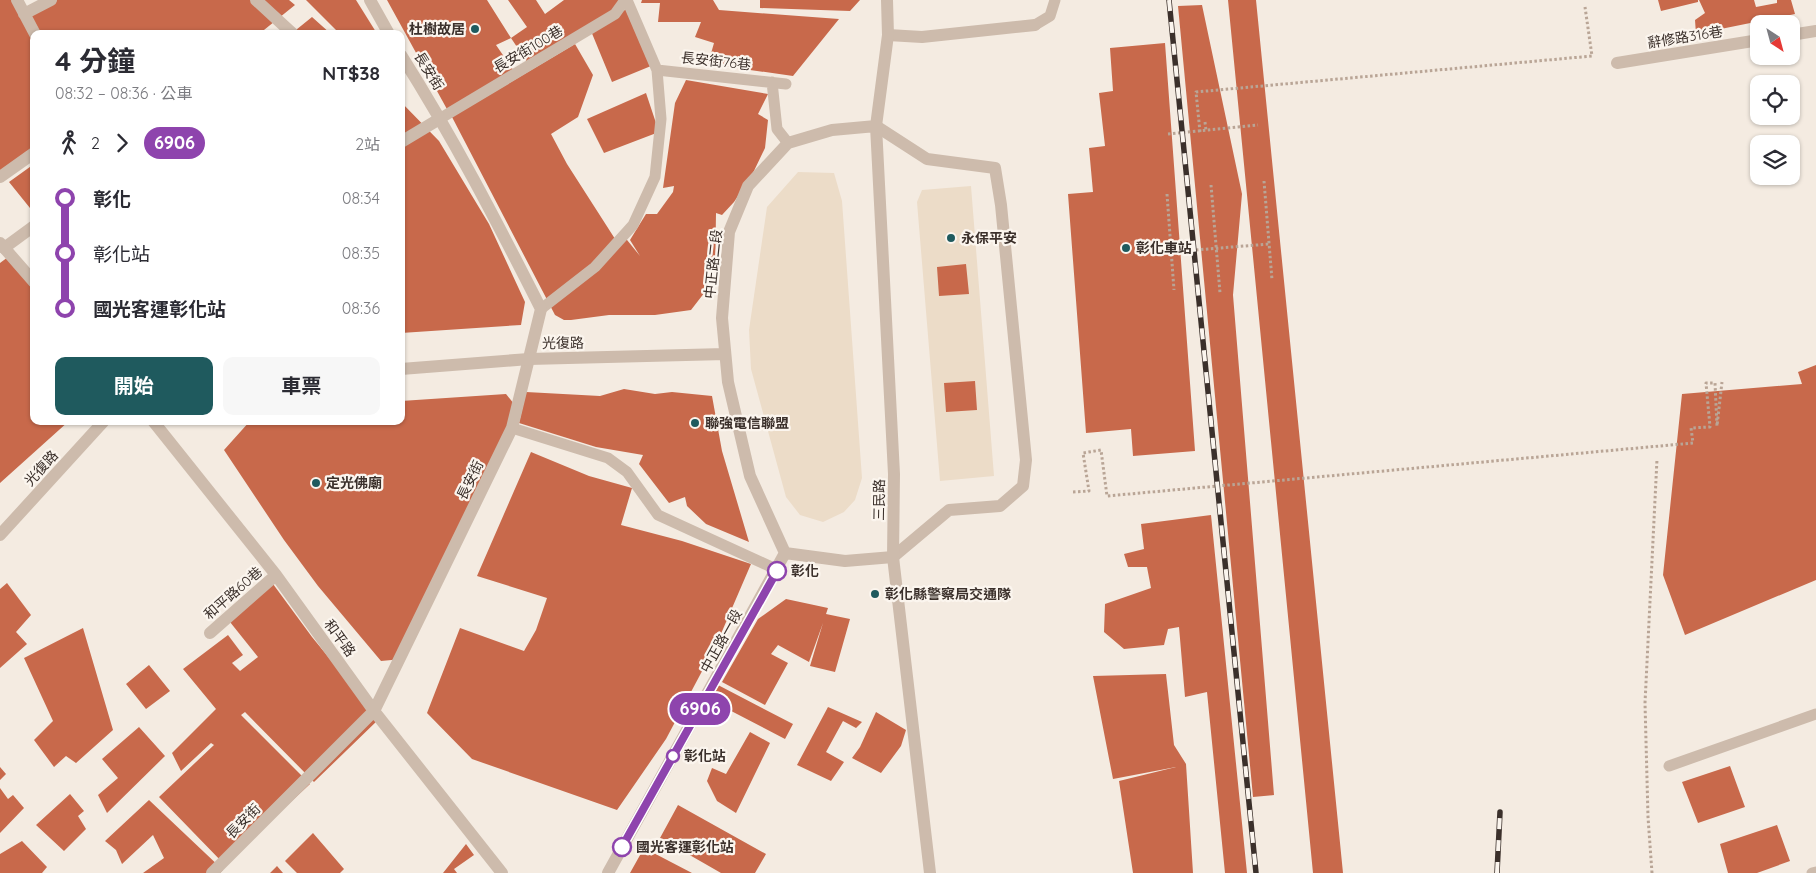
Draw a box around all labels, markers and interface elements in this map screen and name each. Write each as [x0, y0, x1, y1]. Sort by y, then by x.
north arrow [1750, 15, 1800, 65]
map controls [1750, 15, 1800, 185]
place label: 杜樹故居 [409, 20, 465, 38]
street label: 長安街100巷 [490, 21, 566, 77]
street label: 辭修路316巷 [1646, 22, 1724, 52]
marker: 杜樹故居 [469, 23, 481, 35]
text: 4 分鐘 [55, 43, 135, 78]
street label: 長安街 [410, 48, 448, 94]
street label: 長安街76巷 [680, 48, 752, 74]
text: NT$38 [322, 61, 380, 85]
button: locate [1750, 75, 1800, 125]
text: 08:32 – 08:36 · 公車 [55, 83, 192, 103]
icon: walk [55, 129, 83, 157]
icon: forward [108, 129, 136, 157]
text: 6906 [154, 131, 195, 154]
text: 2 [91, 133, 100, 153]
text: 2站 [355, 134, 380, 154]
button: layers [1750, 135, 1800, 185]
text: 彰化 [93, 187, 131, 211]
text: 08:34 [342, 188, 380, 208]
street label: 中正路二段 [700, 228, 726, 300]
place label: 永保平安 [961, 229, 1017, 247]
marker: 永保平安 [945, 232, 957, 244]
place label: 彰化車站 [1136, 239, 1192, 257]
text: 彰化站 [93, 242, 150, 266]
marker: 彰化車站 [1120, 242, 1132, 254]
text: 08:35 [342, 243, 380, 263]
text: 國光客運彰化站 [93, 297, 226, 321]
text: 08:36 [342, 298, 380, 318]
street label: 光復路 [542, 334, 584, 352]
button: 開始 [55, 357, 213, 415]
button: 車票 [223, 357, 380, 415]
place label: 聯強電信聯盟 [705, 414, 789, 432]
marker: 聯強電信聯盟 [689, 417, 701, 429]
street label: 光復路 [20, 446, 62, 490]
street label: 長安街 [453, 457, 487, 503]
place label: 定光佛廟 [326, 474, 382, 492]
marker: 定光佛廟 [310, 477, 322, 489]
street label: 三民路 [870, 479, 888, 521]
marker: 彰化 [767, 561, 787, 581]
place label: 彰化 [791, 562, 819, 580]
street label: 和平路60巷 [200, 563, 266, 623]
place label: 彰化縣警察局交通隊 [885, 585, 1011, 603]
marker: 彰化縣警察局交通隊 [869, 588, 881, 600]
street label: 中正路一段 [696, 606, 746, 676]
street label: 和平路 [320, 616, 360, 660]
line badge: 6906 [665, 693, 735, 725]
text: 6906 [679, 697, 721, 720]
place label: 彰化站 [684, 747, 726, 765]
marker: 彰化站 [666, 749, 680, 763]
street label: 長安街 [222, 800, 264, 842]
marker: 國光客運彰化站 [612, 837, 632, 857]
place label: 國光客運彰化站 [636, 838, 734, 856]

